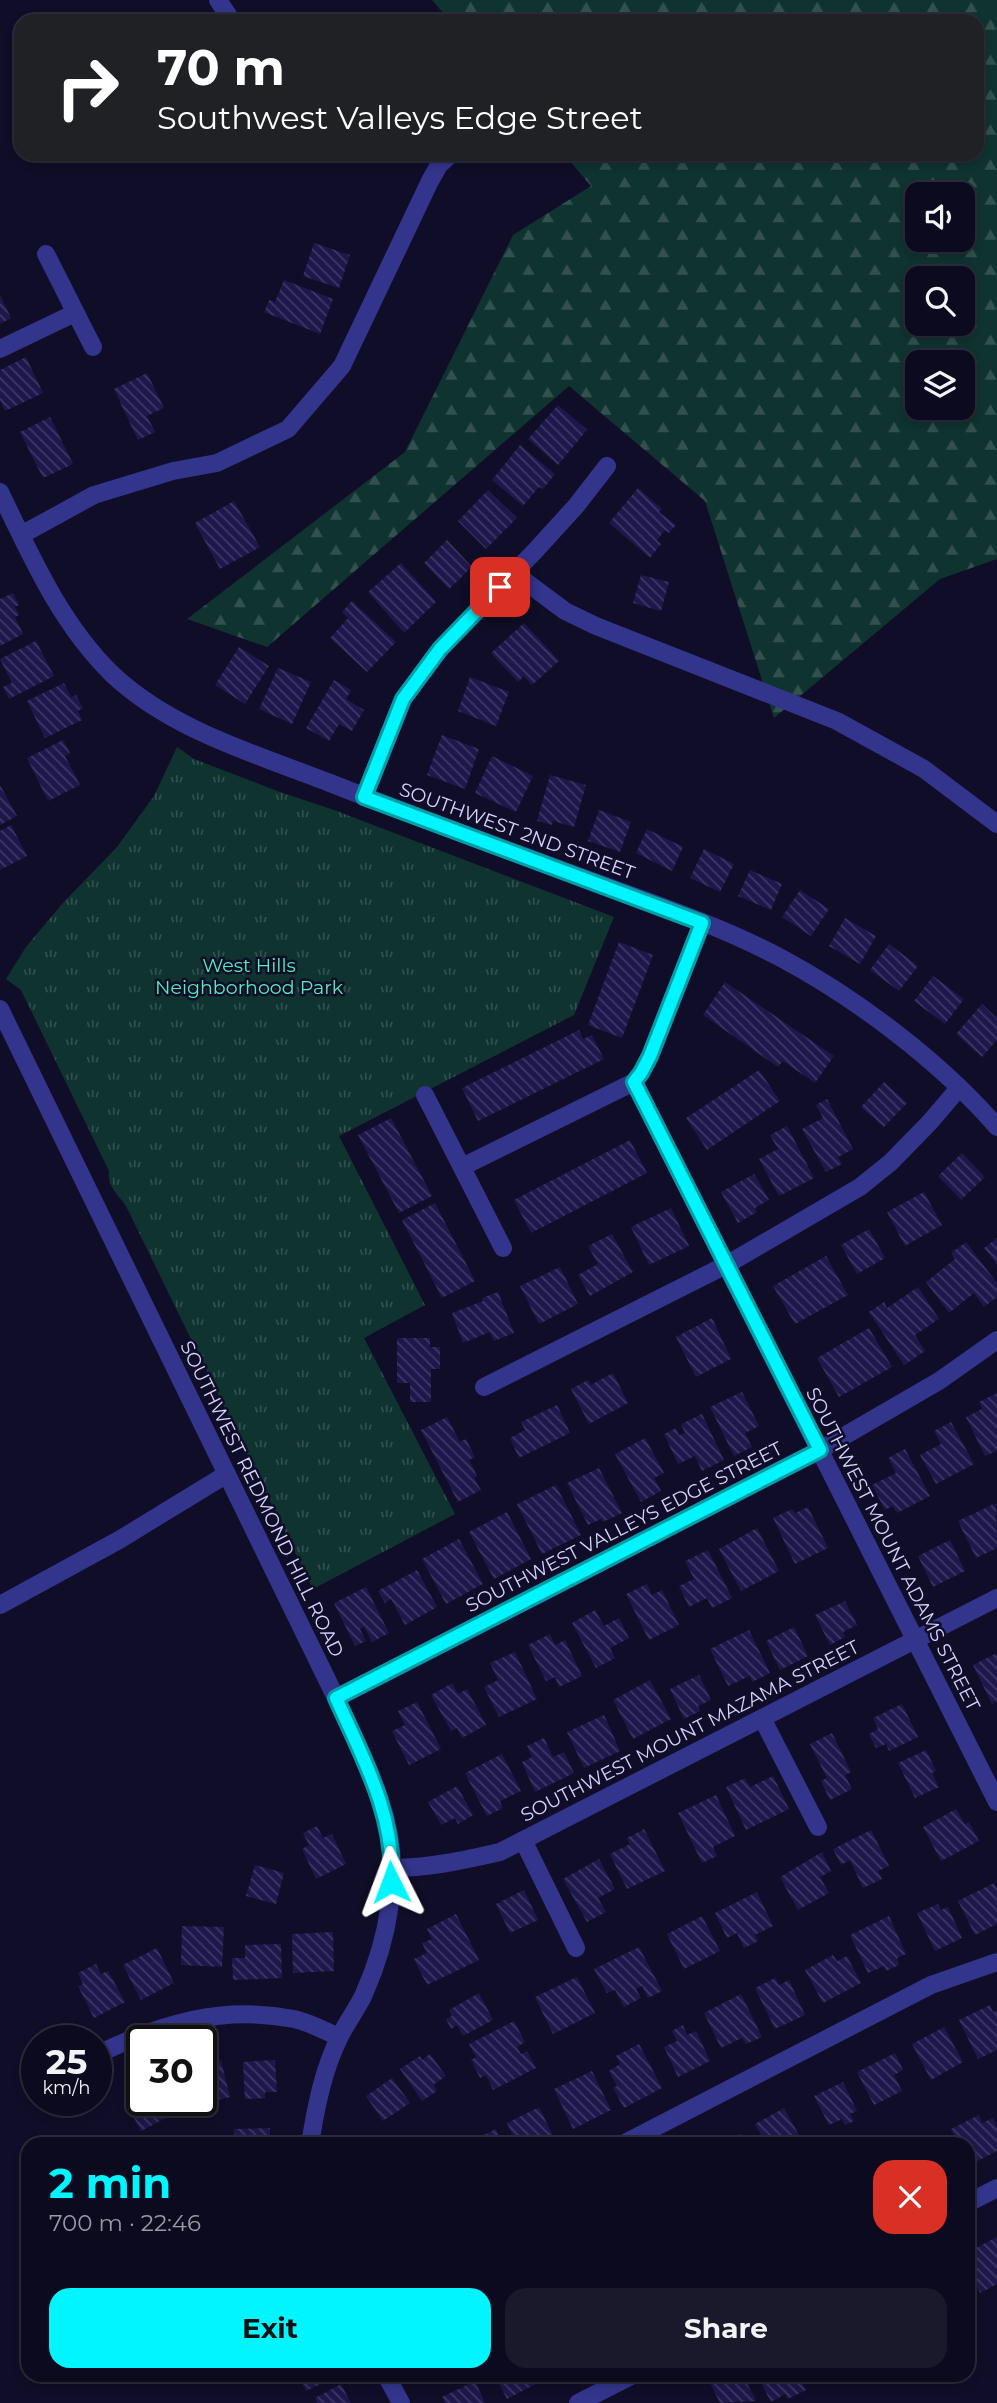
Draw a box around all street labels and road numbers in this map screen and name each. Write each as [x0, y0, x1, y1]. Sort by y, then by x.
street label: SOUTHWEST 2ND STREET [396, 778, 638, 884]
street label: SOUTHWEST REDMOND HILL ROAD [175, 1337, 349, 1661]
street label: SOUTHWEST MOUNT ADAMS STREET [801, 1383, 985, 1715]
street label: SOUTHWEST VALLEYS EDGE STREET [462, 1437, 786, 1617]
street label: SOUTHWEST MOUNT MAZAMA STREET [517, 1635, 863, 1827]

